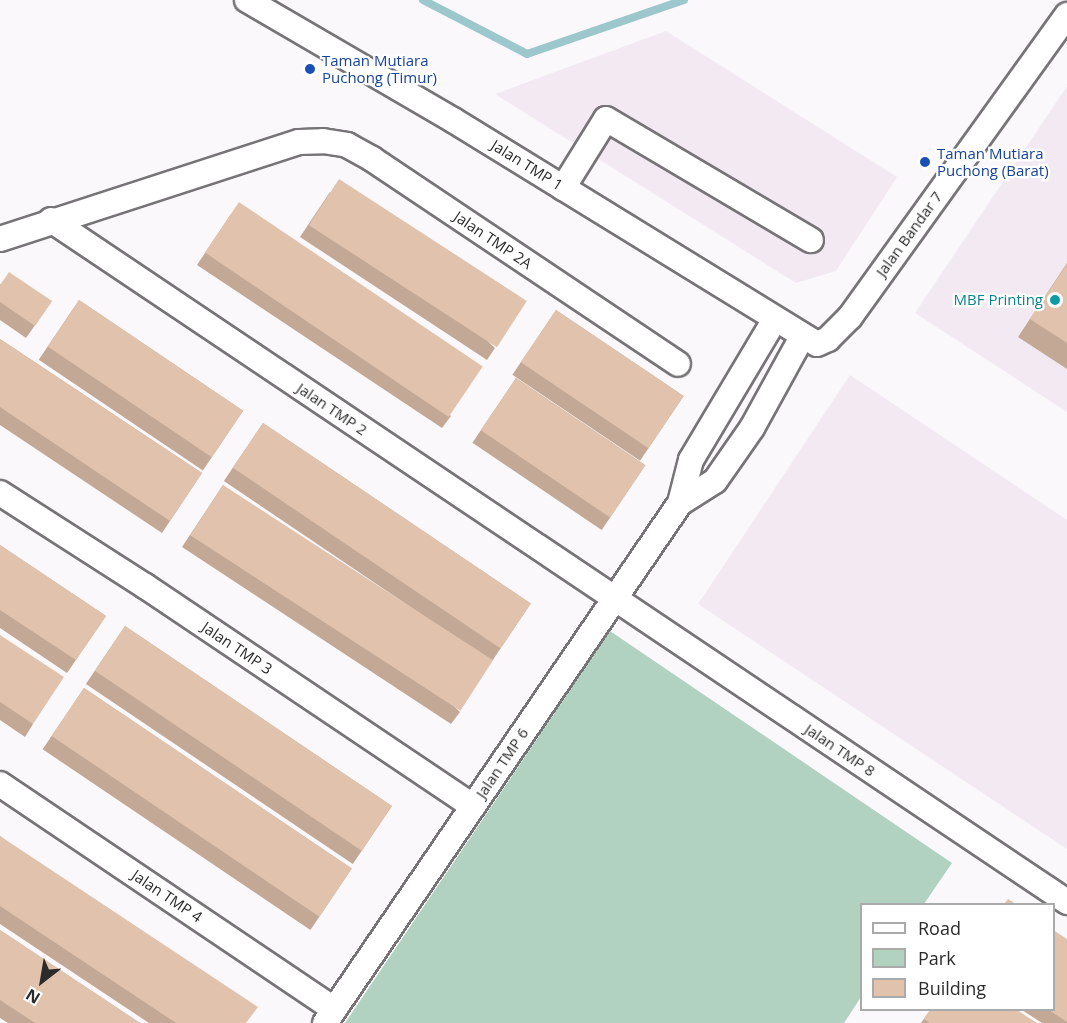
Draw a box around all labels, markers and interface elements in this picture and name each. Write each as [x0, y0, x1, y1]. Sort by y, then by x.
place label: Taman Mutiara Puchong (Timur) [322, 51, 437, 86]
marker: Taman Mutiara Puchong (Timur) [303, 62, 317, 76]
street label: Jalan TMP 1 [488, 136, 566, 194]
place label: Taman Mutiara Puchong (Barat) [937, 144, 1049, 179]
marker: Taman Mutiara Puchong (Barat) [918, 155, 932, 169]
street label: Jalan Bandar 7 [872, 188, 946, 280]
street label: Jalan TMP 2A [451, 207, 535, 273]
place label: MBF Printing [954, 291, 1043, 309]
marker: MBF Printing [1048, 293, 1062, 307]
street label: Jalan TMP 2 [293, 379, 371, 439]
street label: Jalan TMP 3 [198, 618, 276, 678]
street label: Jalan TMP 8 [801, 720, 879, 780]
street label: Jalan TMP 6 [472, 724, 532, 802]
street label: Jalan TMP 4 [128, 866, 206, 926]
legend [860, 903, 1055, 1011]
text: Road [918, 916, 961, 940]
text: Park [918, 946, 956, 970]
north arrow [12, 951, 72, 1011]
text: Building [918, 976, 986, 1000]
text: N [21, 984, 44, 1009]

